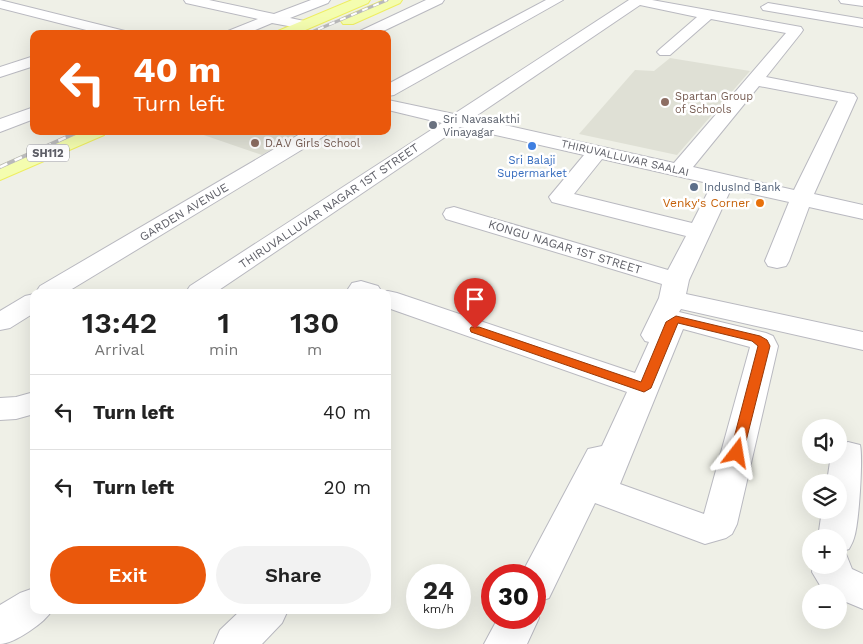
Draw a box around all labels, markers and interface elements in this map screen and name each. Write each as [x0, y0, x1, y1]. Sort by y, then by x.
text: 40 m [133, 49, 221, 91]
icon: left [50, 50, 115, 115]
place label: Spartan Group of Schools [675, 90, 753, 116]
text: Turn left [133, 91, 225, 116]
marker: Spartan Group of Schools [659, 96, 671, 108]
place label: Sri Navasakthi Vinayagar [443, 113, 520, 139]
marker: Sri Navasakthi Vinayagar [427, 119, 439, 131]
marker: D.A.V Girls School [249, 137, 261, 149]
place label: D.A.V Girls School [265, 137, 361, 150]
street label: THIRUVALLUVAR SAALAI [560, 137, 690, 179]
street label: THIRUVALLUVAR NAGAR 1ST STREET [236, 140, 422, 272]
marker: Sri Balaji Supermarket [526, 140, 538, 152]
road number: SH112 [27, 144, 69, 162]
place label: Sri Balaji Supermarket [497, 154, 567, 180]
street label: GARDEN AVENUE [137, 180, 231, 244]
marker: IndusInd Bank [688, 181, 700, 193]
place label: IndusInd Bank [704, 181, 781, 194]
place label: Venky's Corner [663, 196, 750, 210]
marker: Venky's Corner [754, 197, 766, 209]
street label: KONGU NAGAR 1ST STREET [487, 217, 643, 277]
pin [454, 278, 496, 329]
icon: arrive [461, 285, 489, 313]
text: 13:42 [82, 305, 157, 340]
text: 1 [217, 305, 230, 340]
text: 130 [290, 305, 339, 340]
text: Arrival [95, 340, 144, 359]
text: min [209, 340, 238, 359]
text: m [307, 340, 322, 359]
icon: left [50, 398, 78, 426]
text: Turn left [93, 401, 174, 424]
text: 40 m [323, 401, 371, 424]
map controls [802, 419, 847, 629]
button: sound [802, 419, 847, 464]
position arrow [710, 426, 762, 478]
icon: left [50, 473, 78, 501]
button: layers [802, 474, 847, 519]
text: Turn left [93, 476, 174, 499]
text: 20 m [324, 476, 371, 499]
button: + [802, 529, 847, 574]
button: Exit [50, 546, 206, 604]
button: Share [216, 546, 371, 604]
speed limit sign: 30 [481, 564, 546, 629]
text: 24 [423, 576, 454, 605]
button: − [802, 584, 847, 629]
text: km/h [423, 602, 454, 616]

